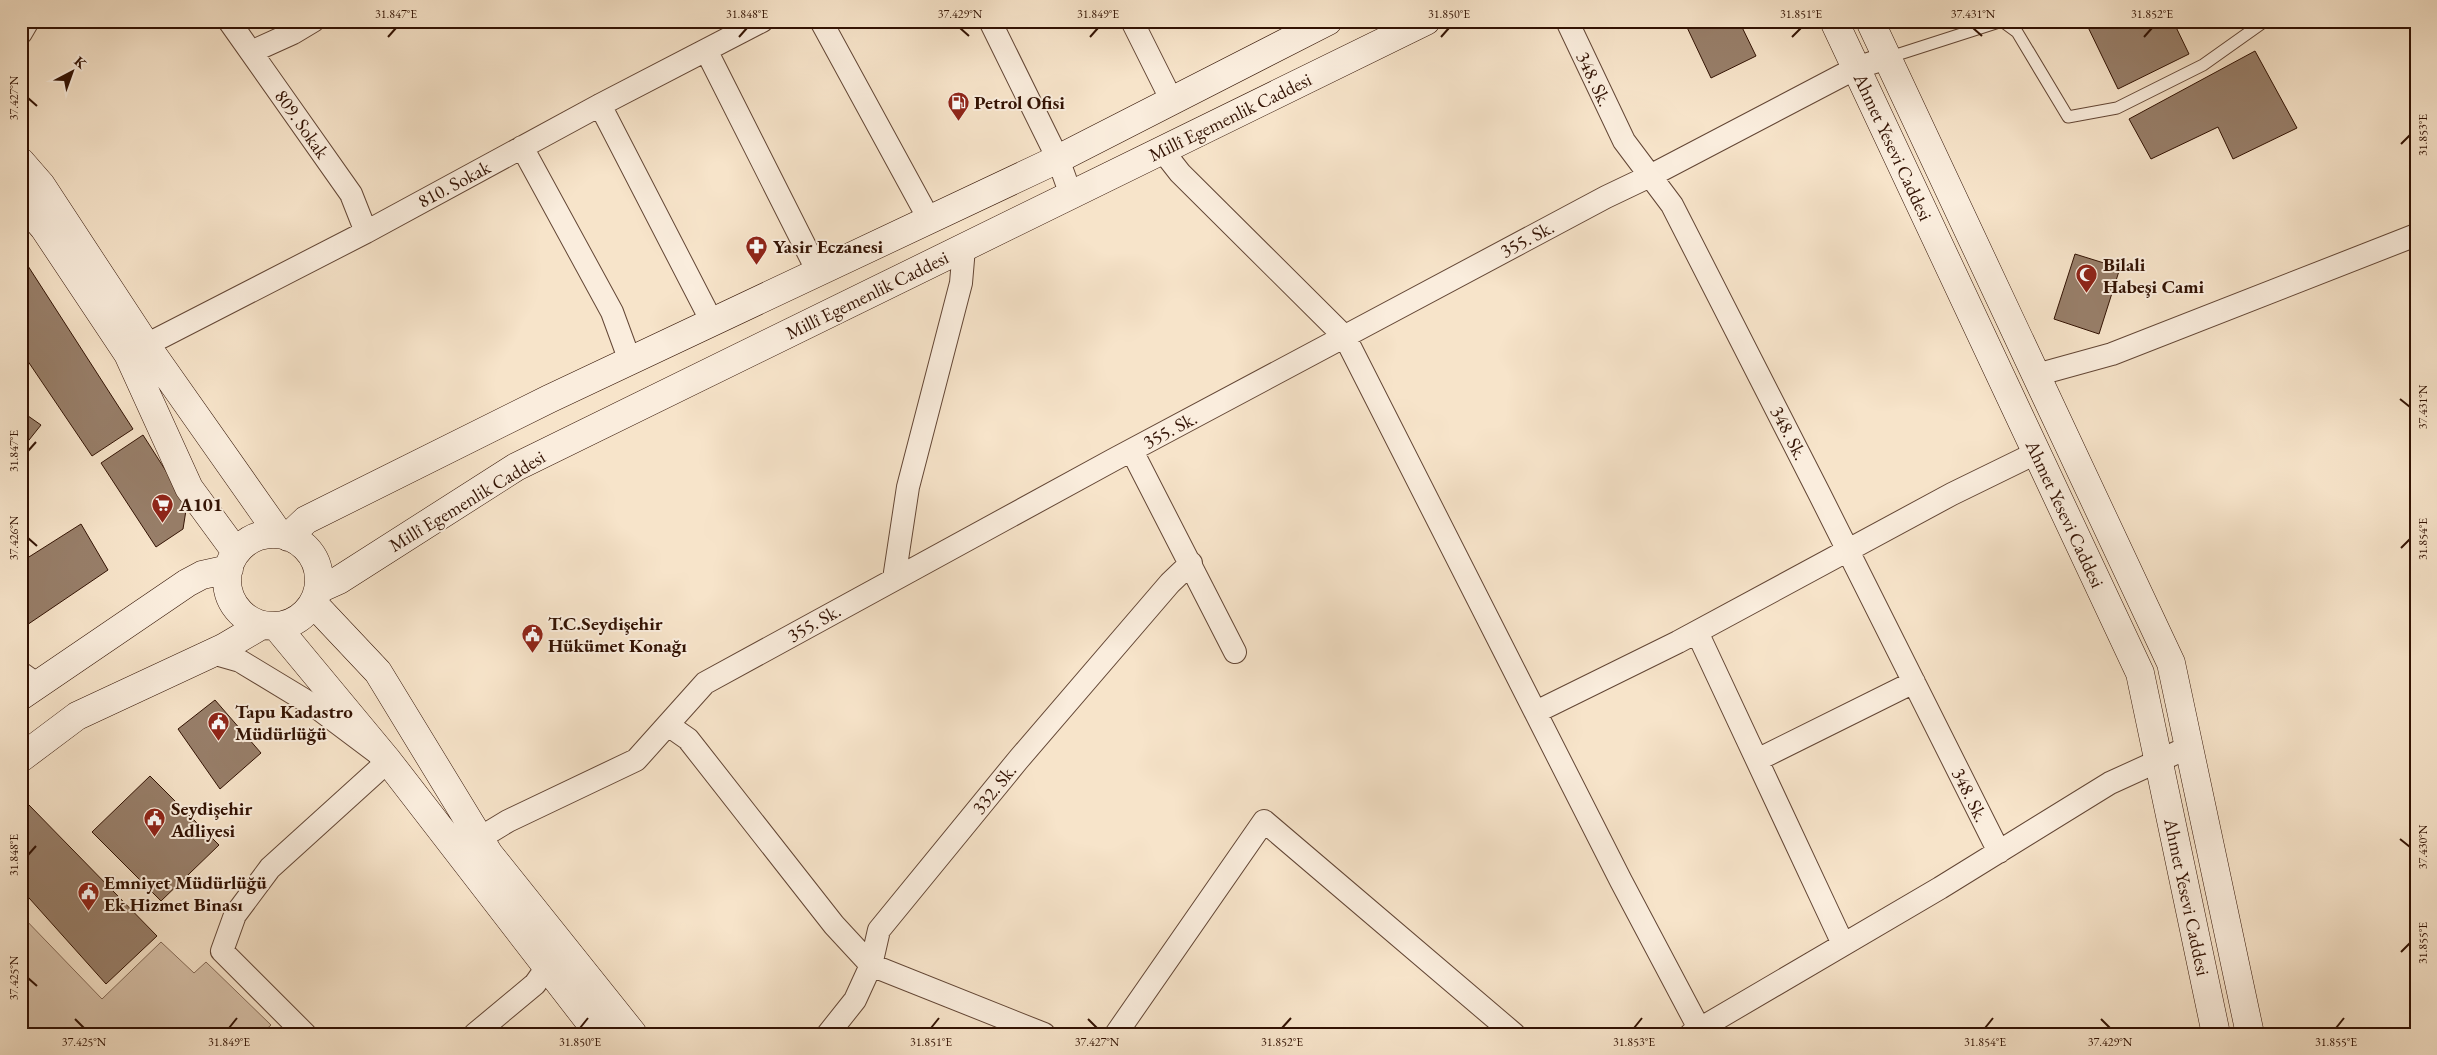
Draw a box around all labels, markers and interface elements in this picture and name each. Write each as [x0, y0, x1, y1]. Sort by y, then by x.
text: 31.847°E [375, 6, 417, 22]
text: 31.848°E [726, 6, 768, 22]
text: 37.429°N [938, 6, 983, 22]
text: 31.849°E [1077, 6, 1119, 22]
text: 31.850°E [1428, 6, 1470, 22]
text: 31.851°E [1780, 6, 1822, 22]
text: 37.431°N [1951, 6, 1996, 22]
text: 31.852°E [2131, 6, 2173, 22]
north arrow [48, 48, 98, 98]
street label: 348. Sk. [1570, 48, 1618, 110]
text: K [71, 52, 91, 73]
street label: Millî Egemenlik Caddesi [1144, 67, 1316, 167]
street label: Ahmet Yesevi Caddesi [1847, 68, 1938, 225]
text: 37.427°N [6, 75, 22, 120]
street label: 809. Sokak [269, 85, 335, 164]
fuel station icon: Petrol Ofisi [946, 90, 970, 121]
place label: Petrol Ofisi [974, 90, 1065, 115]
text: 31.853°E [2415, 114, 2431, 156]
street label: 810. Sokak [413, 154, 496, 214]
street label: 355. Sk. [1496, 214, 1558, 264]
pharmacy icon: Yasir Eczanesi [745, 234, 769, 265]
place label: Yasir Eczanesi [773, 234, 884, 259]
street label: Millî Egemenlik Caddesi [781, 245, 953, 345]
place label: Bilali Habeşi Cami [2103, 252, 2205, 299]
mosque icon: Bilali Habeşi Cami [2075, 263, 2099, 294]
text: 37.431°N [2415, 384, 2431, 429]
street label: 348. Sk. [1765, 402, 1813, 464]
street label: 355. Sk. [1139, 405, 1201, 455]
text: 31.847°E [6, 430, 22, 472]
street label: Ahmet Yesevi Caddesi [2019, 435, 2110, 592]
street label: Millî Egemenlik Caddesi [384, 444, 550, 558]
supermarket icon: A101 [151, 492, 175, 523]
place label: A101 [178, 492, 223, 517]
text: 37.426°N [6, 515, 22, 560]
text: 31.854°E [2415, 518, 2431, 560]
street label: 355. Sk. [783, 598, 845, 648]
place label: T.C.Seydişehir Hükümet Konağı [548, 611, 687, 658]
public building icon: T.C.Seydişehir Hükümet Konağı [520, 622, 544, 653]
place label: Tapu Kadastro Müdürlüğü [235, 699, 353, 746]
public building icon: Tapu Kadastro Müdürlüğü [207, 710, 231, 741]
street label: 332. Sk. [966, 759, 1022, 819]
street label: 348. Sk. [1946, 764, 1994, 826]
place label: Seydişehir Adliyesi [170, 796, 252, 843]
public building icon: Seydişehir Adliyesi [143, 807, 167, 838]
street label: Ahmet Yesevi Caddesi [2158, 815, 2216, 978]
text: 37.430°N [2415, 824, 2431, 869]
text: 31.848°E [6, 834, 22, 876]
place label: Emniyet Müdürlüğü Ek Hizmet Binası [104, 870, 267, 917]
public building icon: Emniyet Müdürlüğü Ek Hizmet Binası [76, 881, 100, 912]
text: 31.855°E [2415, 922, 2431, 964]
text: 37.425°N [6, 955, 22, 1000]
text: 37.425°N [62, 1034, 107, 1050]
text: 31.849°E [208, 1034, 250, 1050]
text: 31.850°E [559, 1034, 601, 1050]
text: 31.851°E [910, 1034, 952, 1050]
text: 37.427°N [1075, 1034, 1120, 1050]
text: 31.852°E [1261, 1034, 1303, 1050]
text: 31.853°E [1613, 1034, 1655, 1050]
text: 31.854°E [1964, 1034, 2006, 1050]
text: 37.429°N [2088, 1034, 2133, 1050]
text: 31.855°E [2315, 1034, 2357, 1050]

